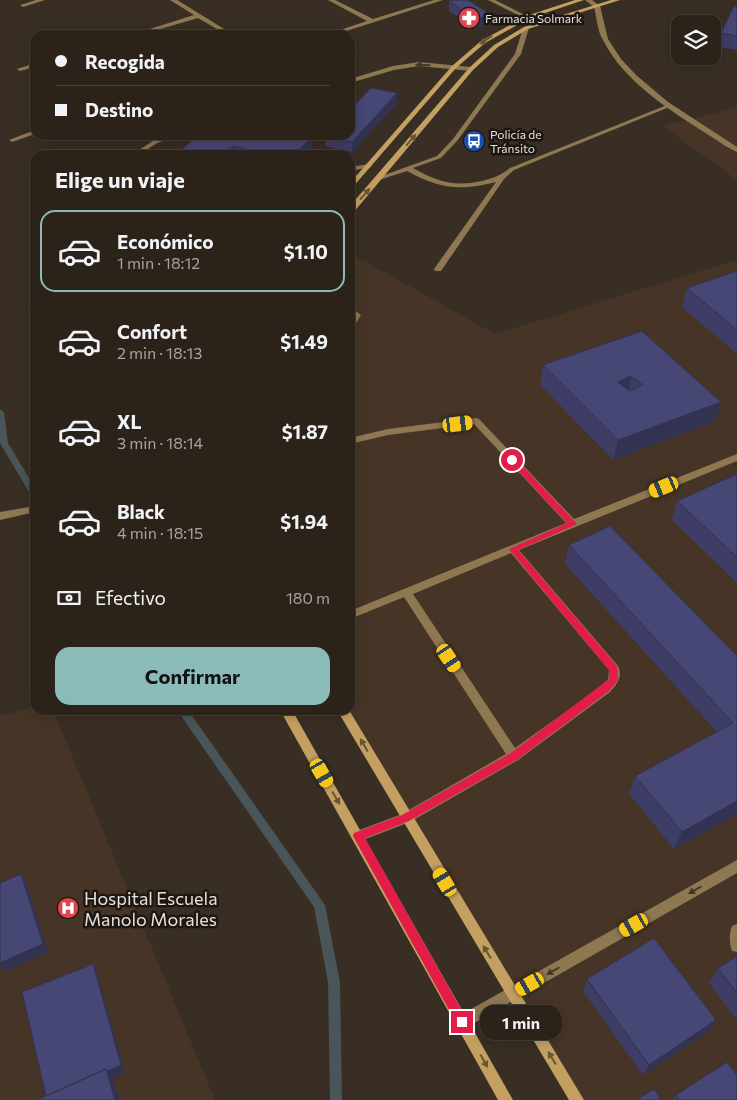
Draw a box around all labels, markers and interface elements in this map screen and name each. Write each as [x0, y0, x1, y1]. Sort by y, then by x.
pharmacy icon: Farmacia Solmark [457, 6, 481, 30]
place label: Farmacia Solmark [485, 11, 583, 25]
map controls [671, 15, 721, 65]
button: layers [671, 15, 721, 65]
one-way arrow [479, 35, 492, 45]
text: Recogida [85, 50, 165, 73]
one-way arrow [415, 61, 431, 69]
text: Destino [85, 98, 153, 121]
place label: Policía de Tránsito [490, 127, 541, 155]
bus stop icon: Policía de Tránsito [462, 129, 486, 153]
one-way arrow [405, 134, 416, 147]
text: Elige un viaje [55, 166, 185, 193]
one-way arrow [359, 188, 370, 201]
icon: car [57, 229, 102, 274]
text: Económico [117, 230, 214, 253]
text: $1.10 [284, 240, 328, 263]
text: 1 min · 18:12 [117, 253, 200, 272]
icon: car [57, 319, 102, 364]
text: Confort [117, 320, 187, 343]
text: $1.49 [280, 330, 328, 353]
text: 2 min · 18:13 [117, 343, 202, 362]
icon: car [57, 409, 102, 454]
text: XL [117, 410, 142, 433]
car [442, 415, 473, 433]
text: $1.87 [282, 420, 328, 443]
text: 3 min · 18:14 [117, 433, 203, 452]
route start [501, 449, 523, 471]
car [647, 474, 680, 500]
icon: car [57, 499, 102, 544]
text: Black [117, 500, 165, 523]
text: $1.94 [280, 510, 328, 533]
text: 4 min · 18:15 [117, 523, 203, 542]
icon: cash [55, 584, 83, 612]
text: Efectivo [95, 586, 166, 609]
text: 180 m [286, 588, 330, 607]
car [434, 641, 463, 675]
button: Confirmar [55, 647, 330, 705]
one-way arrow [359, 739, 368, 752]
car [308, 756, 335, 790]
one-way arrow [332, 791, 341, 805]
car [430, 865, 459, 899]
one-way arrow [688, 886, 701, 895]
place label: Hospital Escuela Manolo Morales [84, 887, 218, 930]
hospital icon: Hospital Escuela Manolo Morales [56, 896, 80, 920]
car [617, 911, 650, 939]
one-way arrow [483, 946, 492, 959]
one-way arrow [547, 966, 560, 975]
car [513, 970, 546, 998]
callout: 1 min [480, 1004, 562, 1040]
route end [451, 1011, 473, 1033]
text: 1 min [502, 1013, 540, 1032]
one-way arrow [547, 1052, 556, 1065]
one-way arrow [480, 1054, 488, 1068]

